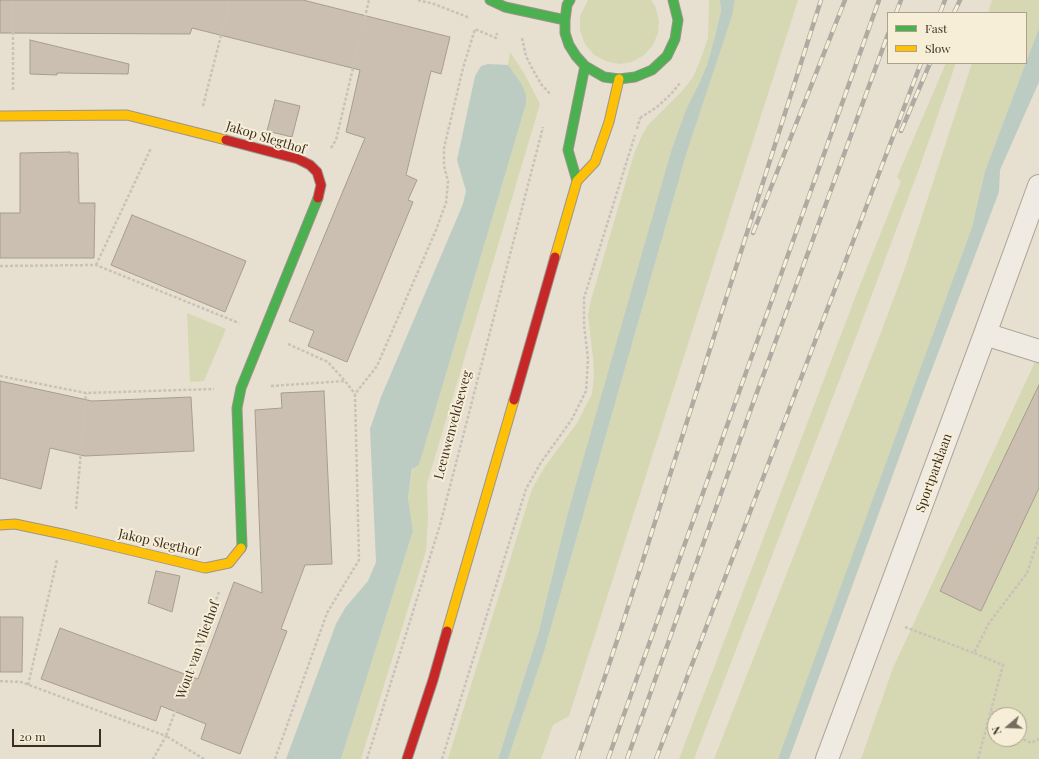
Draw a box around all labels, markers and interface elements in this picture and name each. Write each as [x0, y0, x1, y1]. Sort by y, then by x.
legend [887, 12, 1027, 64]
text: Fast [925, 20, 947, 36]
text: Slow [925, 40, 951, 56]
street label: Jakop Slegthof [224, 118, 308, 158]
street label: Leeuwenveldseweg [431, 369, 475, 481]
street label: Sportparklaan [913, 431, 955, 515]
street label: Jakop Slegthof [117, 526, 201, 560]
street label: Wout van Vliethof [173, 599, 223, 701]
north arrow [987, 707, 1027, 747]
scale bar [14, 721, 103, 747]
text: N [988, 725, 1005, 737]
text: 20 m [19, 728, 46, 744]

